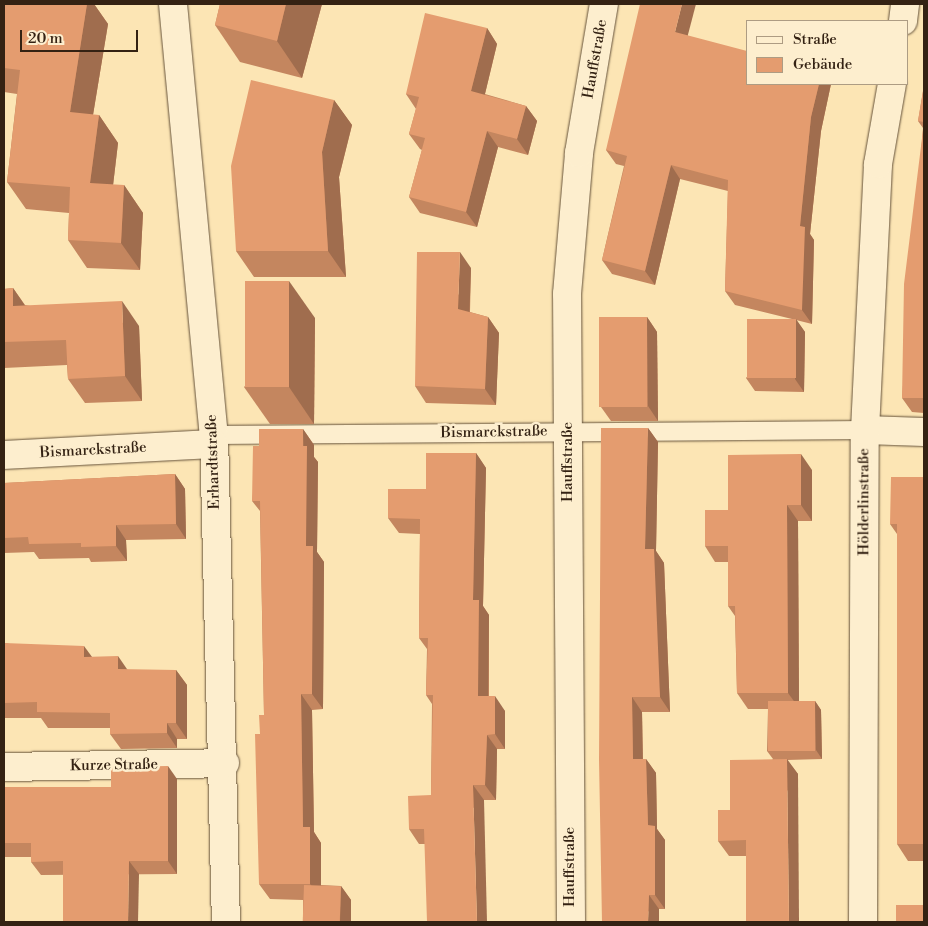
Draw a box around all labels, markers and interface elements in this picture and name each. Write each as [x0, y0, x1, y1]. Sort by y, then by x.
street label: Hauffstraße [579, 18, 611, 100]
scale bar [22, 20, 140, 52]
legend [746, 20, 908, 85]
text: 20 m [28, 29, 63, 48]
text: Straße [793, 30, 837, 49]
text: Gebäude [793, 55, 852, 74]
street label: Erhardtstraße [202, 414, 224, 510]
street label: Bismarckstraße [440, 422, 548, 442]
street label: Hauffstraße [559, 422, 577, 502]
street label: Bismarckstraße [39, 438, 147, 462]
street label: Hölderlinstraße [855, 448, 873, 556]
street label: Kurze Straße [70, 755, 158, 775]
street label: Hauffstraße [561, 827, 579, 907]

